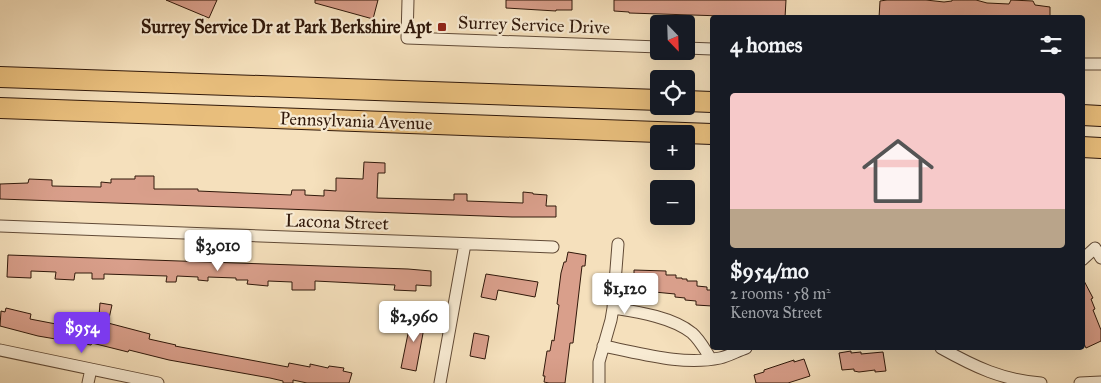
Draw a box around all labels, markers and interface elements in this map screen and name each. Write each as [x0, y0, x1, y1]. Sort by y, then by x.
street label: Surrey Service Drive [458, 11, 610, 39]
north arrow [650, 15, 695, 60]
map controls [650, 15, 695, 225]
place label: Surrey Service Dr at Park Berkshire Apt [141, 16, 433, 39]
marker: Surrey Service Dr at Park Berkshire Apt [436, 21, 448, 33]
icon: filters [1037, 31, 1065, 59]
text: 4 homes [730, 32, 802, 58]
button: locate [650, 70, 695, 115]
street label: Pennsylvania Avenue [279, 107, 433, 135]
button: + [650, 125, 695, 170]
icon: home [853, 126, 943, 216]
button: − [650, 180, 695, 225]
street label: Lacona Street [285, 209, 390, 235]
pin: $3,010 [177, 230, 259, 272]
text: $3,010 [196, 236, 240, 255]
text: $954/mo [730, 258, 809, 284]
pin: $1,120 [584, 272, 666, 315]
text: $1,120 [603, 279, 647, 298]
text: 2 rooms · 58 m² [730, 284, 831, 303]
pin: $2,960 [373, 300, 455, 343]
text: Kenova Street [730, 303, 822, 322]
text: $2,960 [390, 307, 438, 326]
pin: $954 [52, 312, 112, 354]
text: $954 [65, 318, 99, 337]

